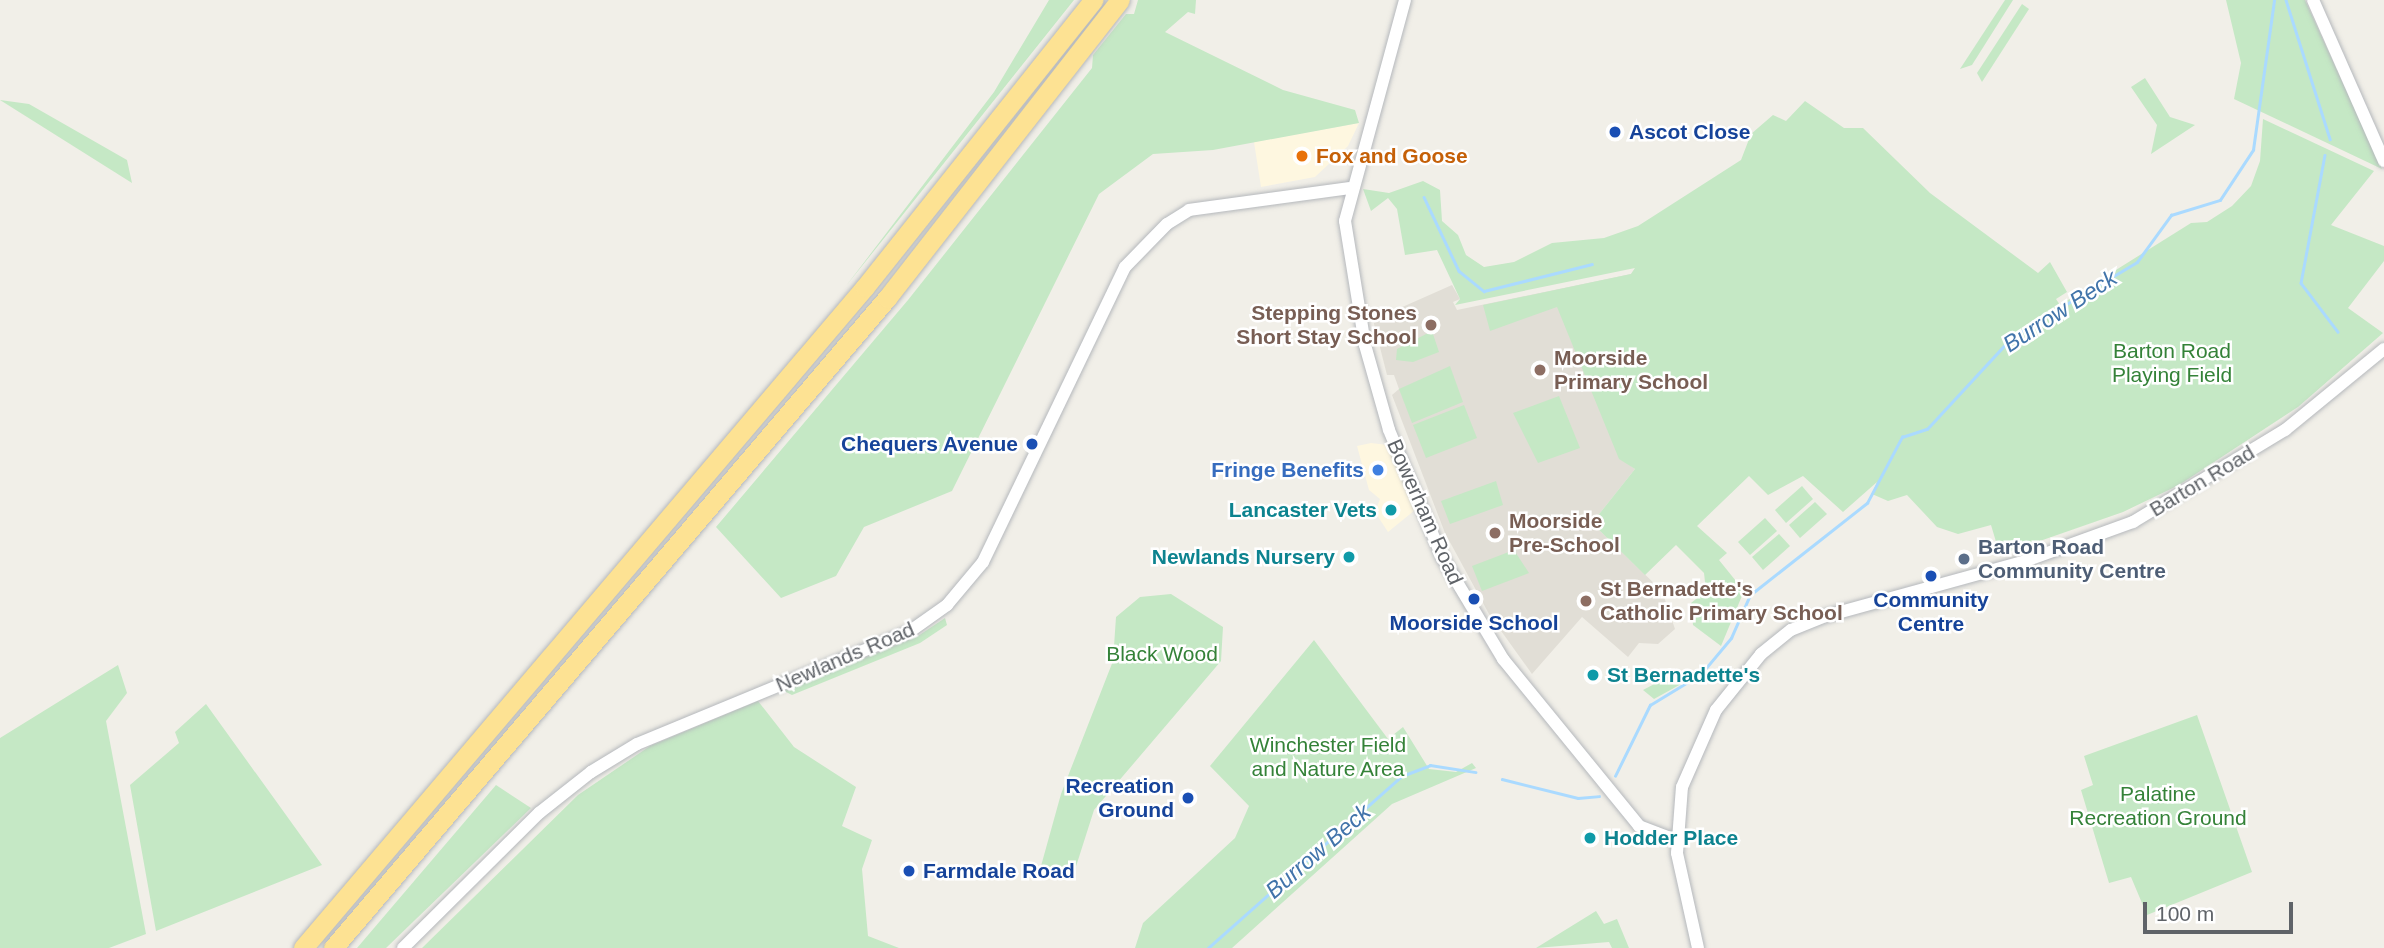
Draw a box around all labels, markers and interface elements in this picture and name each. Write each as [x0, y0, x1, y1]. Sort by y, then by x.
place label: Ascot Close [1629, 119, 1750, 145]
marker: Ascot Close [1607, 124, 1623, 140]
place label: Fox and Goose [1316, 143, 1468, 169]
marker: Fox and Goose [1294, 148, 1310, 164]
water label: Burrow Beck [1998, 264, 2122, 358]
place label: Stepping Stones Short Stay School [1236, 300, 1417, 350]
marker: Stepping Stones Short Stay School [1423, 317, 1439, 333]
park label: Barton Road Playing Field [2112, 338, 2232, 388]
place label: Moorside Primary School [1554, 345, 1708, 395]
marker: Moorside Primary School [1532, 362, 1548, 378]
place label: Chequers Avenue [840, 431, 1018, 457]
street label: Bowerham Road [1382, 435, 1468, 589]
marker: Chequers Avenue [1024, 436, 1040, 452]
street label: Barton Road [2145, 440, 2259, 522]
place label: Fringe Benefits [1211, 457, 1364, 483]
marker: Fringe Benefits [1370, 462, 1386, 478]
place label: Lancaster Vets [1229, 497, 1377, 523]
marker: Lancaster Vets [1383, 502, 1399, 518]
place label: Moorside Pre-School [1509, 508, 1620, 558]
marker: Moorside Pre-School [1487, 525, 1503, 541]
place label: Barton Road Community Centre [1978, 534, 2166, 584]
place label: Newlands Nursery [1152, 544, 1335, 570]
marker: Newlands Nursery [1341, 549, 1357, 565]
marker: Barton Road Community Centre [1956, 551, 1972, 567]
marker: Community Centre [1923, 568, 1939, 584]
place label: St Bernadette's Catholic Primary School [1600, 576, 1843, 626]
place label: Community Centre [1873, 587, 1989, 637]
marker: Moorside School [1466, 591, 1482, 607]
marker: St Bernadette's Catholic Primary School [1578, 593, 1594, 609]
place label: Moorside School [1389, 610, 1559, 636]
street label: Newlands Road [772, 616, 918, 698]
park label: Black Wood [1106, 641, 1218, 667]
place label: St Bernadette's [1607, 662, 1760, 688]
marker: St Bernadette's [1585, 667, 1601, 683]
park label: Winchester Field and Nature Area [1250, 732, 1406, 782]
place label: Recreation Ground [1065, 773, 1174, 823]
park label: Palatine Recreation Ground [2069, 781, 2247, 831]
marker: Recreation Ground [1180, 790, 1196, 806]
water label: Burrow Beck [1260, 798, 1376, 904]
place label: Hodder Place [1604, 825, 1738, 851]
marker: Hodder Place [1582, 830, 1598, 846]
place label: Farmdale Road [923, 858, 1075, 884]
marker: Farmdale Road [901, 863, 917, 879]
scale bar [2146, 888, 2296, 932]
text: 100 m [2156, 902, 2214, 925]

